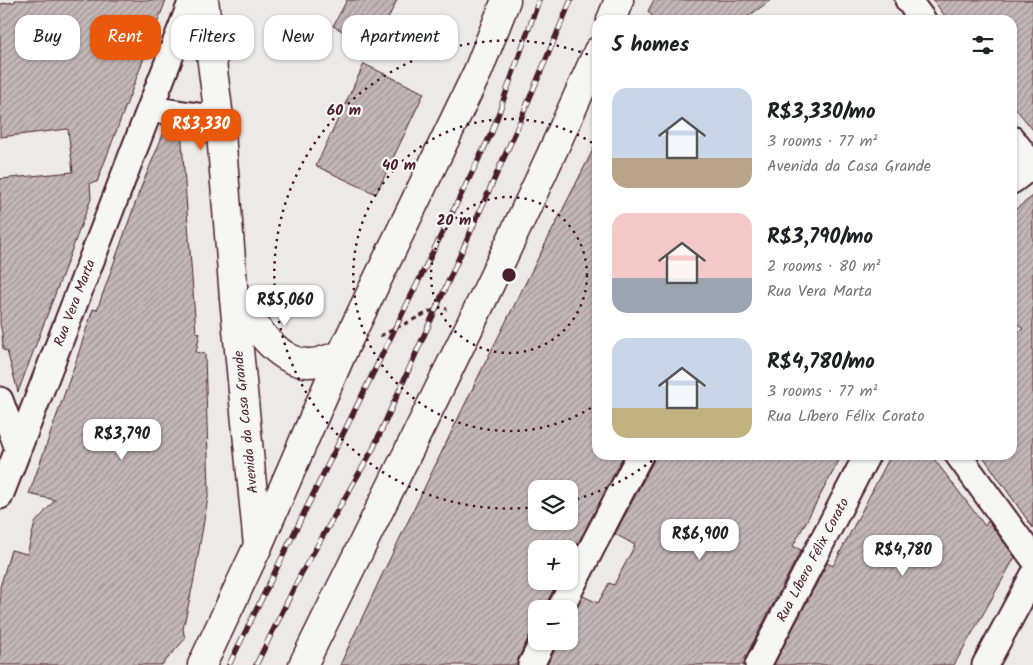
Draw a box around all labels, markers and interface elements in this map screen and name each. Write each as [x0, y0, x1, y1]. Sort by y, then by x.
chip: Buy [15, 15, 80, 60]
chip: Rent [90, 15, 161, 60]
chip: Filters [171, 15, 254, 60]
chip: New [264, 15, 332, 60]
chip: Apartment [342, 15, 458, 60]
text: 5 homes [612, 29, 689, 62]
icon: filters [969, 31, 997, 59]
text: R$3,330/mo [767, 96, 876, 129]
text: 60 m [327, 99, 361, 123]
pin: R$3,330 [155, 108, 247, 151]
icon: home [652, 108, 712, 168]
text: R$3,330 [172, 112, 230, 137]
text: 3 rooms · 77 m² [767, 129, 877, 154]
text: 40 m [382, 154, 416, 178]
text: Avenida da Casa Grande [767, 154, 931, 179]
text: 20 m [437, 209, 471, 233]
text: R$3,790/mo [767, 221, 873, 254]
icon: home [652, 233, 712, 293]
text: 2 rooms · 80 m² [767, 254, 880, 279]
street label: Rua Vera Marta [48, 256, 102, 350]
centre of rings [500, 266, 518, 284]
text: Rua Vera Marta [767, 279, 872, 304]
pin: R$5,060 [239, 284, 331, 327]
text: R$5,060 [257, 288, 313, 313]
text: R$4,780/mo [767, 346, 875, 379]
street label: Avenida da Casa Grande [227, 349, 264, 494]
icon: home [652, 358, 712, 418]
text: 3 rooms · 77 m² [767, 379, 877, 404]
text: Rua Líbero Félix Corato [767, 404, 925, 429]
pin: R$3,790 [76, 418, 168, 461]
text: R$3,790 [94, 422, 150, 447]
map controls [528, 480, 578, 650]
button: layers [528, 480, 578, 530]
street label: Rua Líbero Félix Corato [771, 494, 855, 626]
pin: R$6,900 [654, 518, 746, 561]
text: R$6,900 [672, 522, 728, 547]
pin: R$4,780 [857, 534, 949, 577]
text: R$4,780 [874, 538, 932, 563]
button: + [528, 540, 578, 590]
button: − [528, 600, 578, 650]

